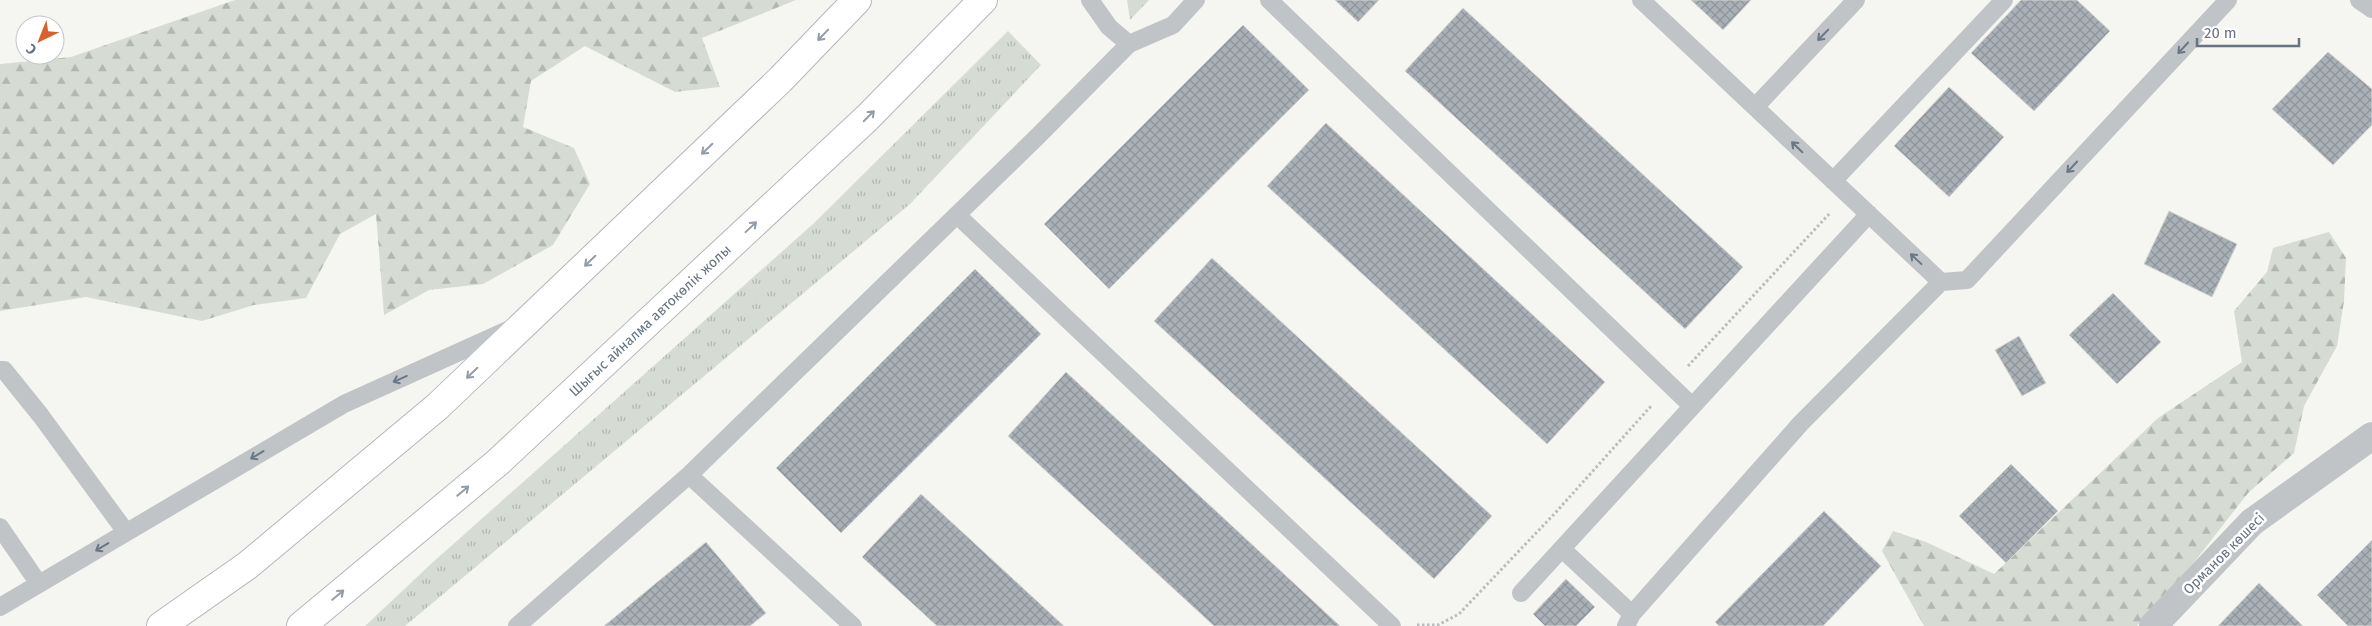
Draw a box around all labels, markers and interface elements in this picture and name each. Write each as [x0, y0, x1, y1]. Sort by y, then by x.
north arrow [15, 15, 65, 65]
scale bar [2197, 15, 2300, 47]
text: 20 m [2204, 24, 2237, 42]
one-way arrow [817, 29, 829, 42]
one-way arrow [1817, 29, 1829, 42]
text: С [23, 40, 40, 58]
one-way arrow [2177, 42, 2189, 55]
one-way arrow [863, 110, 876, 122]
one-way arrow [1791, 141, 1804, 153]
one-way arrow [701, 143, 714, 155]
one-way arrow [2066, 161, 2078, 174]
one-way arrow [744, 221, 757, 233]
street label: Шығыс айналма автокөлік жолы [566, 241, 734, 400]
one-way arrow [1909, 253, 1922, 265]
one-way arrow [583, 255, 596, 267]
one-way arrow [466, 367, 478, 379]
one-way arrow [393, 374, 408, 384]
one-way arrow [249, 450, 264, 460]
one-way arrow [457, 485, 470, 496]
street label: Орманов көшесі [2180, 510, 2268, 598]
one-way arrow [95, 542, 109, 552]
one-way arrow [332, 589, 345, 600]

